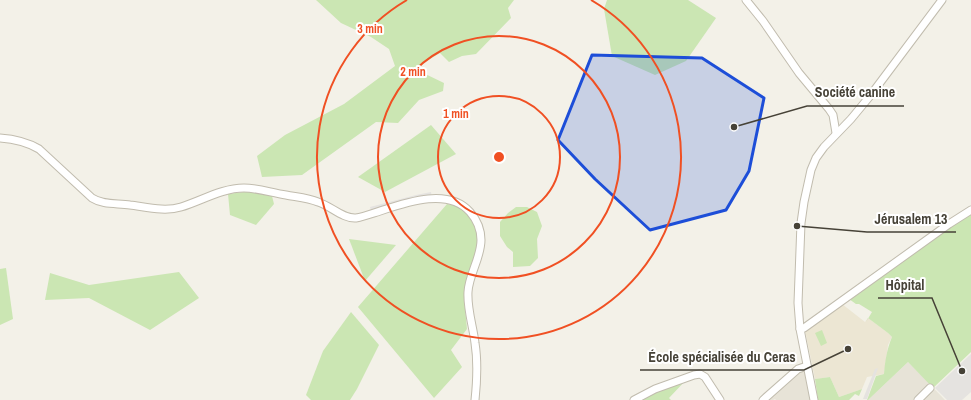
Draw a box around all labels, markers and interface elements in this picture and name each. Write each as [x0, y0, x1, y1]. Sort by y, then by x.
text: 3 min [357, 21, 383, 37]
text: 2 min [400, 64, 426, 80]
callout: Société canine [807, 80, 904, 106]
text: Société canine [815, 83, 895, 101]
text: 1 min [443, 106, 469, 122]
centre of rings [492, 150, 506, 164]
callout: Jérusalem 13 [867, 206, 956, 232]
text: Jérusalem 13 [875, 210, 947, 228]
callout: Hôpital [878, 272, 932, 298]
text: Hôpital [886, 276, 924, 294]
callout: École spécialisée du Ceras [640, 344, 804, 370]
text: École spécialisée du Ceras [648, 348, 796, 366]

